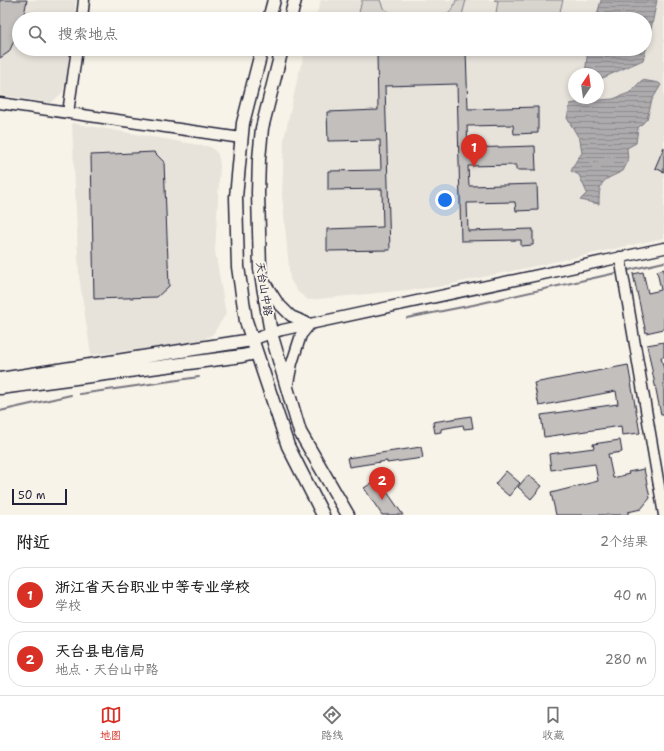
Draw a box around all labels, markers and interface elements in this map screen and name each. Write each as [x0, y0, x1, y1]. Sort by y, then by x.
search box [12, 12, 652, 56]
icon: search [26, 23, 48, 45]
text: 搜索地点 [58, 24, 118, 44]
north arrow [568, 68, 604, 104]
pin: 1 [461, 134, 487, 167]
your location [435, 190, 455, 210]
street label: 天台山中路 [252, 261, 276, 317]
pin: 2 [369, 467, 395, 500]
scale bar [12, 487, 67, 506]
text: 50 m [18, 488, 46, 503]
text: 附近 [16, 531, 50, 553]
text: 2个结果 [600, 533, 648, 550]
text: 浙江省天台职业中等专业学校 [55, 577, 250, 597]
text: 1 [27, 587, 33, 604]
text: 40 m [613, 587, 647, 604]
text: 学校 [55, 597, 81, 614]
text: 天台县电信局 [55, 641, 145, 661]
text: 2 [25, 651, 35, 668]
text: 280 m [605, 651, 647, 668]
text: 地点 · 天台山中路 [55, 661, 159, 678]
tab: 地图 [100, 704, 122, 743]
tab: 路线 [321, 704, 343, 743]
tab: 收藏 [542, 704, 564, 743]

